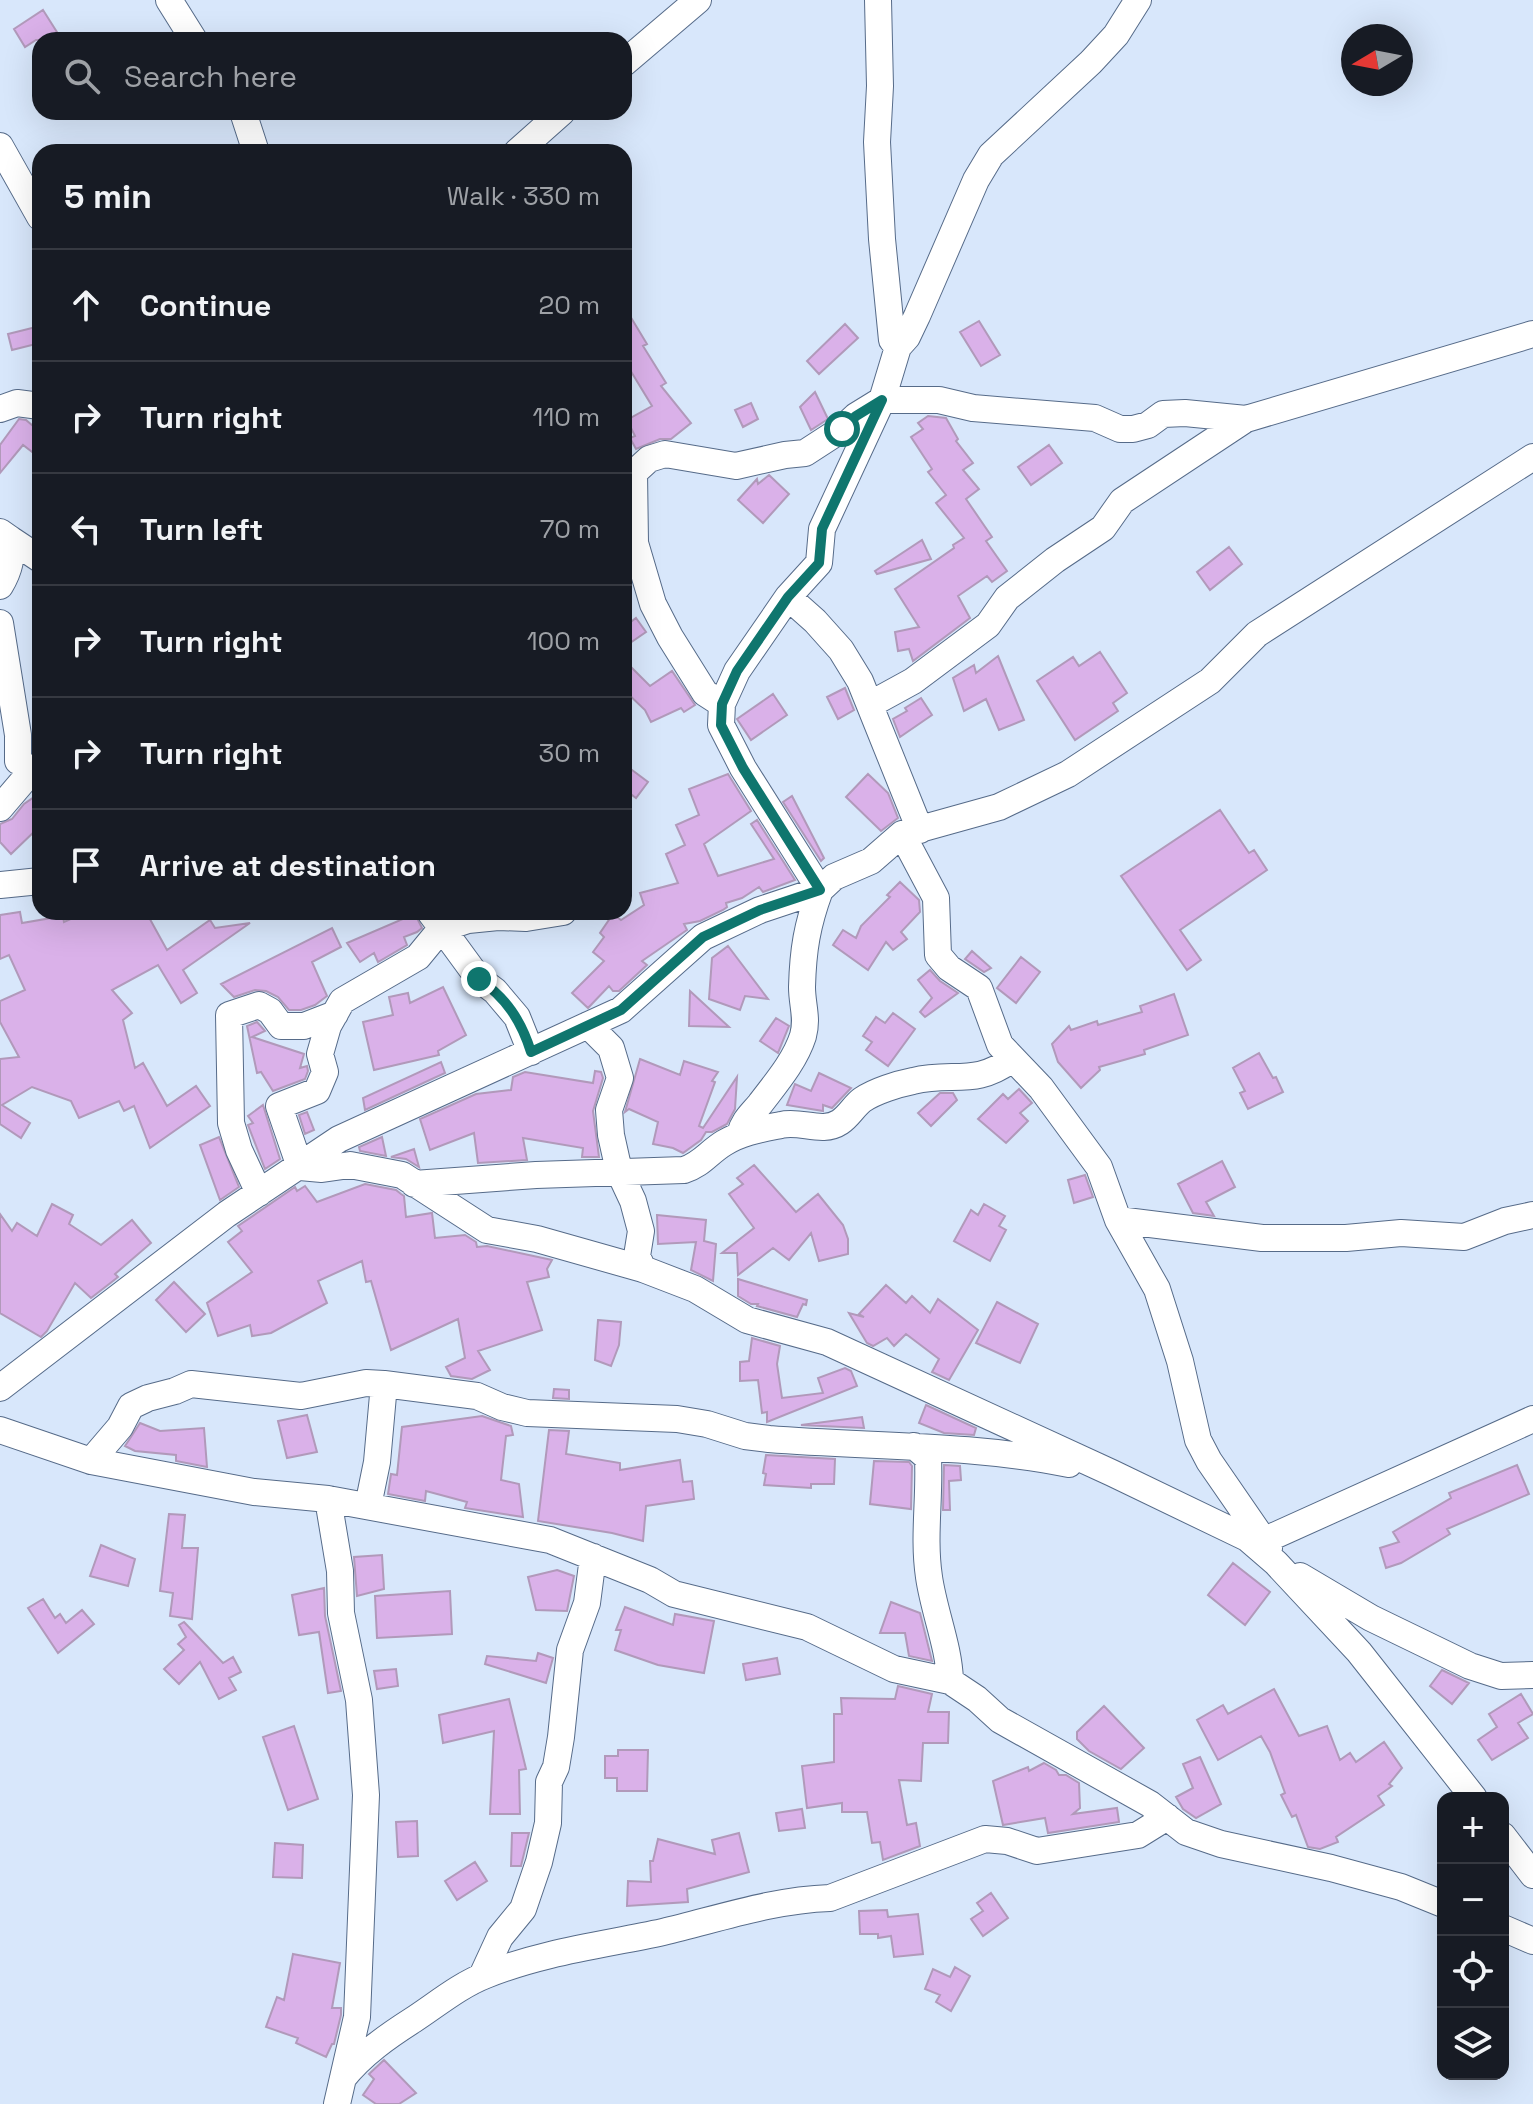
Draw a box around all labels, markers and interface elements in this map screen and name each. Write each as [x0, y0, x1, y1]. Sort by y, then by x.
north arrow [1341, 24, 1413, 96]
search box [32, 32, 632, 120]
icon: search [60, 54, 104, 98]
text: Search here [124, 57, 297, 96]
text: 5 min [64, 175, 152, 218]
text: Walk · 330 m [447, 179, 600, 213]
icon: ahead [64, 283, 108, 327]
text: Continue [140, 286, 271, 325]
text: 20 m [539, 288, 600, 322]
icon: right [64, 395, 108, 439]
text: Turn right [140, 398, 283, 437]
text: 110 m [533, 400, 600, 434]
route start [824, 411, 860, 447]
icon: left [64, 507, 108, 551]
text: Turn left [140, 510, 263, 549]
text: 70 m [540, 512, 600, 546]
icon: right [64, 619, 108, 663]
text: Turn right [140, 622, 283, 661]
text: 100 m [527, 624, 600, 658]
icon: right [64, 731, 108, 775]
text: Turn right [140, 734, 283, 773]
text: 30 m [539, 736, 600, 770]
icon: arrive [64, 843, 108, 887]
text: Arrive at destination [140, 846, 436, 885]
route end [461, 961, 497, 997]
map controls [1437, 1792, 1509, 2080]
button: + [1437, 1792, 1509, 1864]
button: − [1437, 1864, 1509, 1936]
button: locate [1437, 1936, 1509, 2008]
button: layers [1437, 2008, 1509, 2080]

